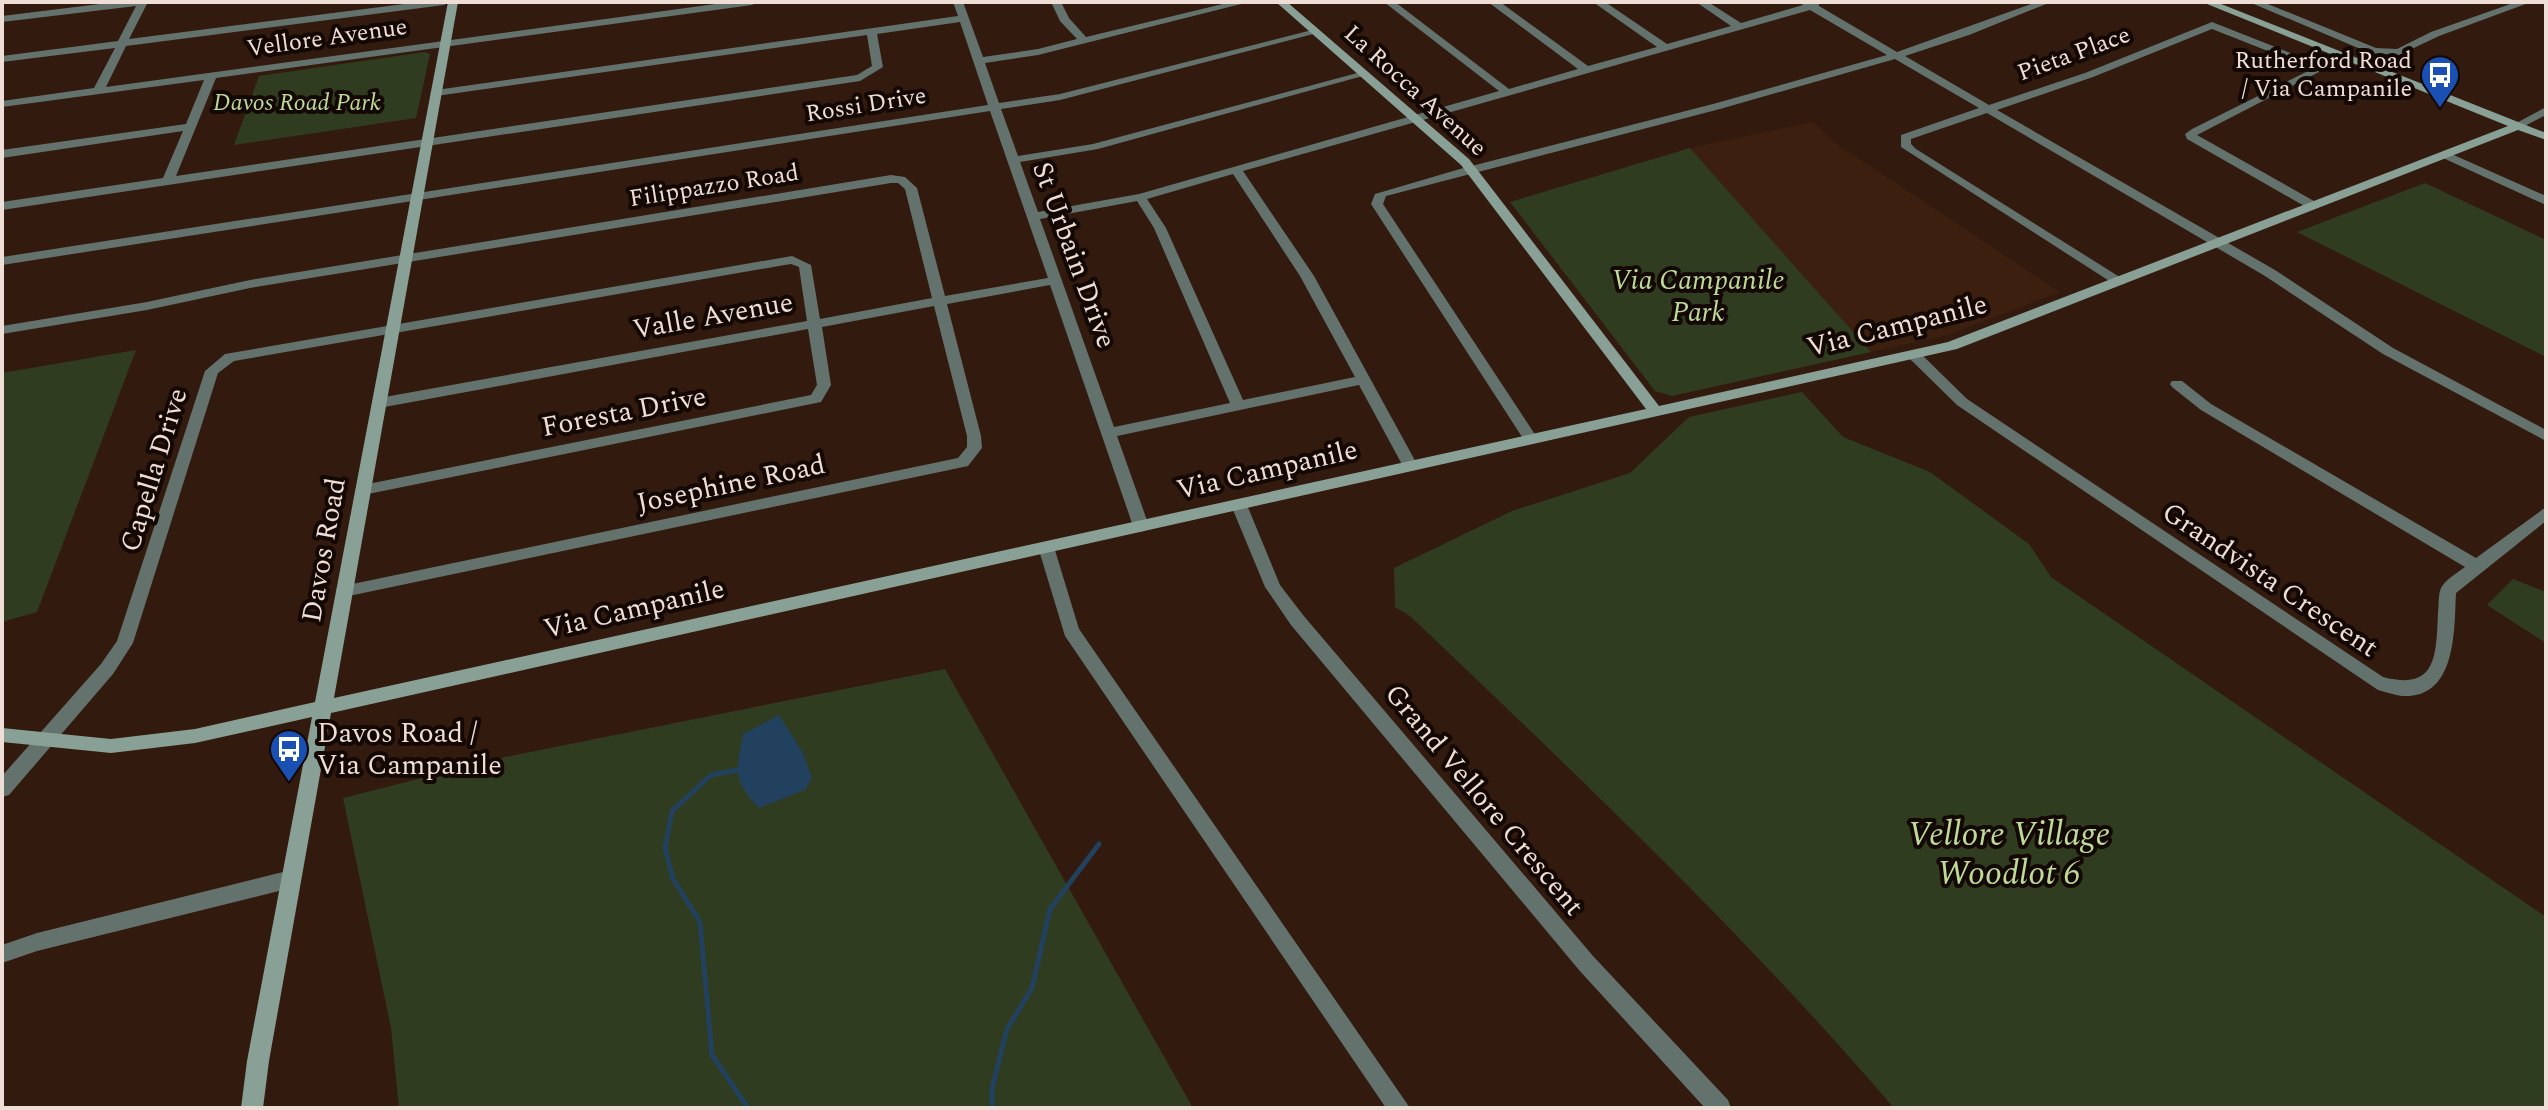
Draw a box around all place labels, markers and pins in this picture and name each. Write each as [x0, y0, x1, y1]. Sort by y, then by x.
place label: Rutherford Road / Via Campanile [2235, 43, 2412, 107]
bus stop icon: Rutherford Road / Via Campanile [2419, 54, 2461, 109]
place label: Davos Road / Via Campanile [317, 712, 502, 787]
bus stop icon: Davos Road / Via Campanile [268, 728, 310, 783]

